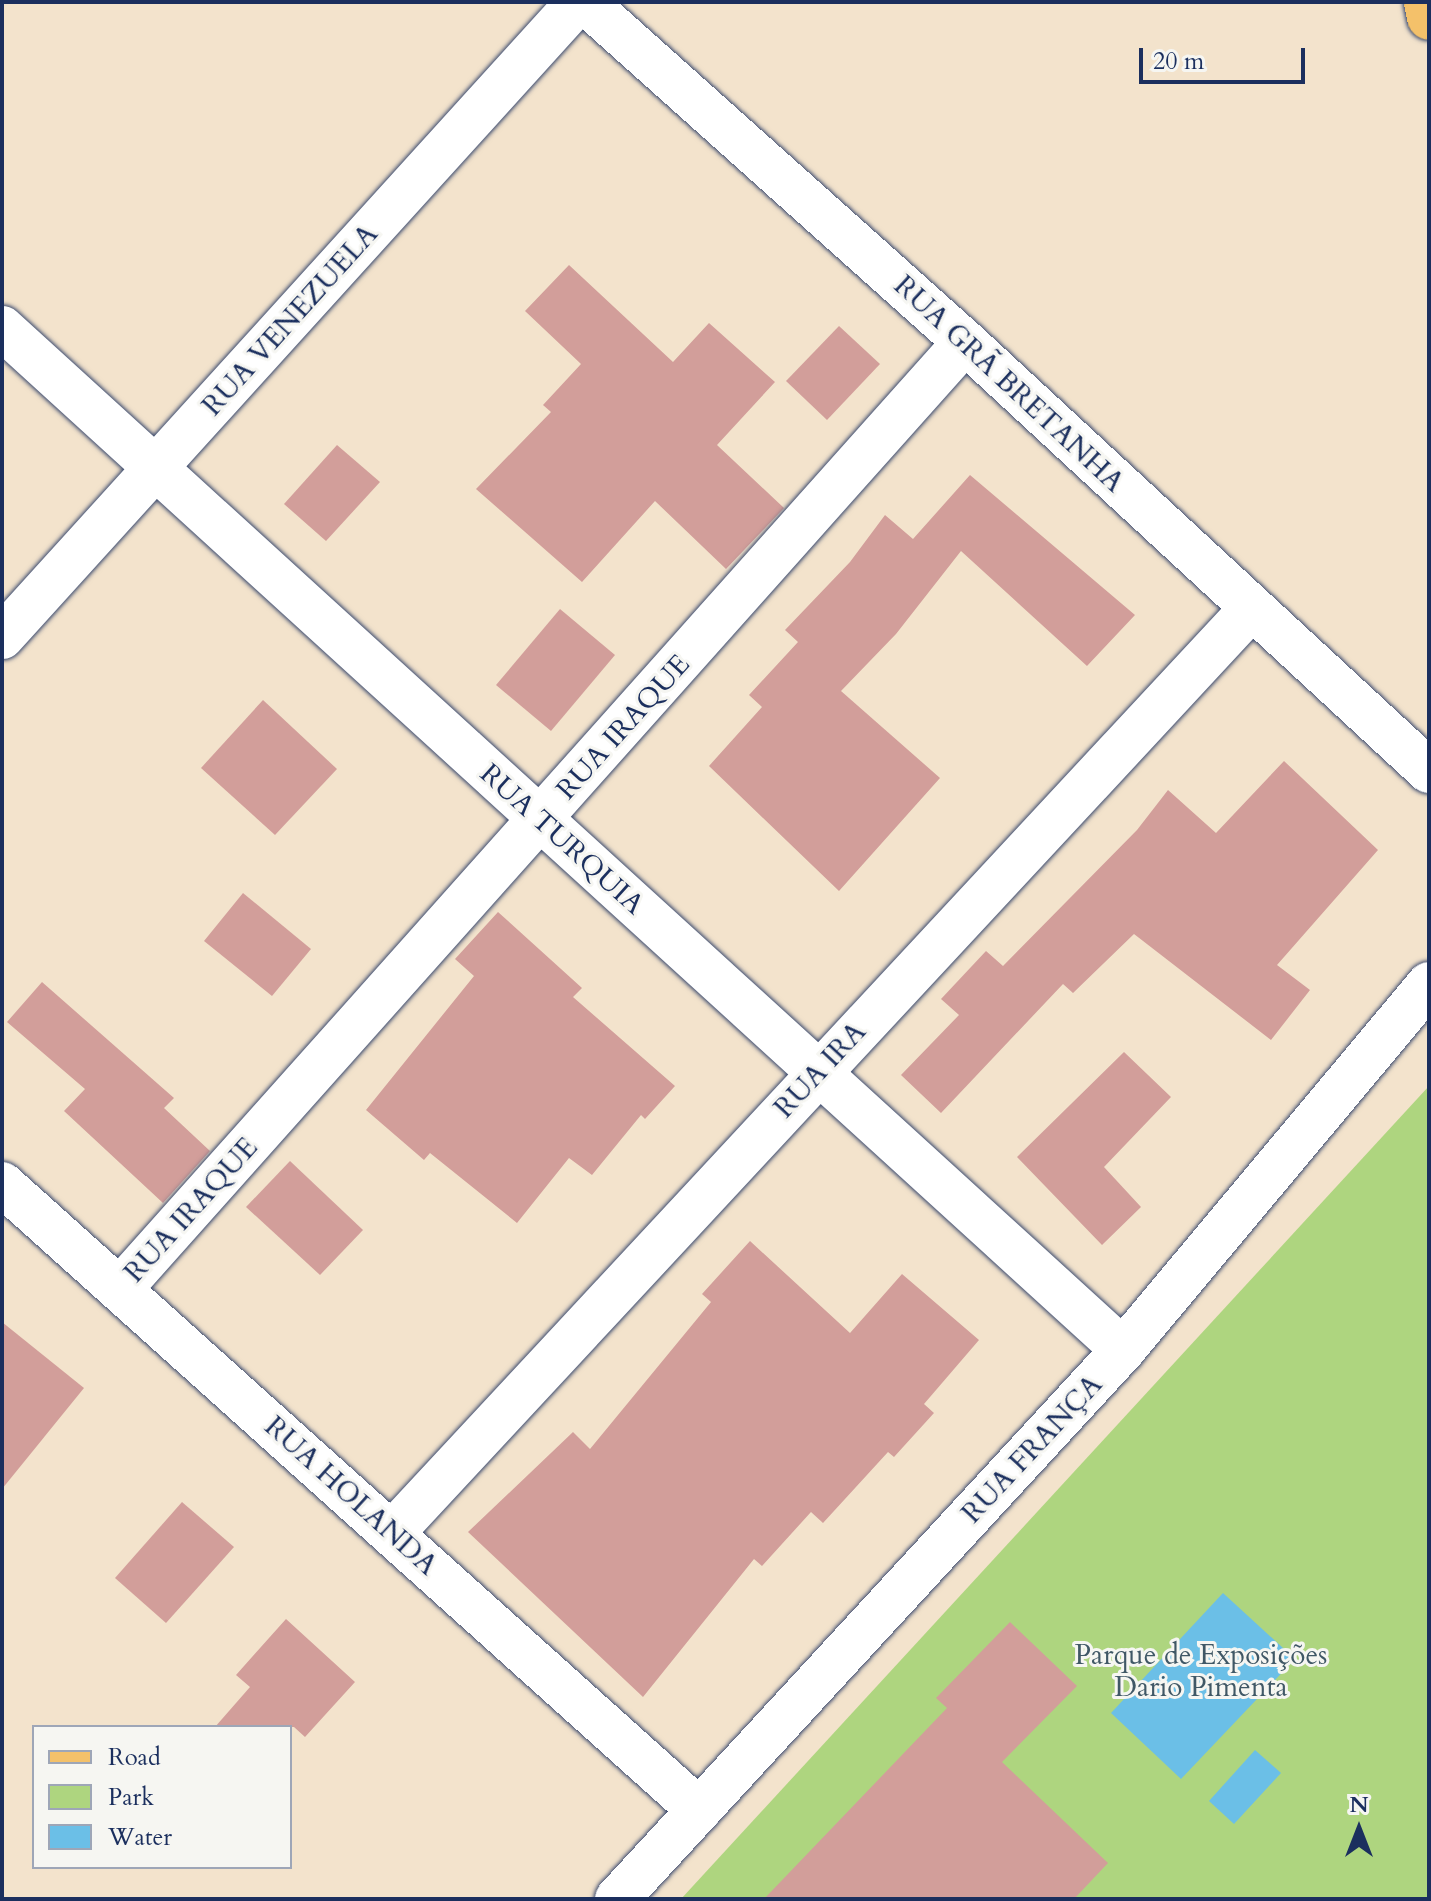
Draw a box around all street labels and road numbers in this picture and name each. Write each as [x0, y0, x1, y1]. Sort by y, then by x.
street label: RUA VENEZUELA [195, 217, 385, 423]
street label: RUA GRÃ BRETANHA [887, 269, 1131, 499]
street label: RUA IRAQUE [549, 648, 697, 806]
street label: RUA TURQUIA [473, 757, 651, 921]
street label: RUA IRA [767, 1015, 873, 1125]
street label: RUA IRAQUE [117, 1131, 265, 1289]
street label: RUA FRANÇA [955, 1368, 1109, 1530]
street label: RUA HOLANDA [258, 1410, 444, 1582]

